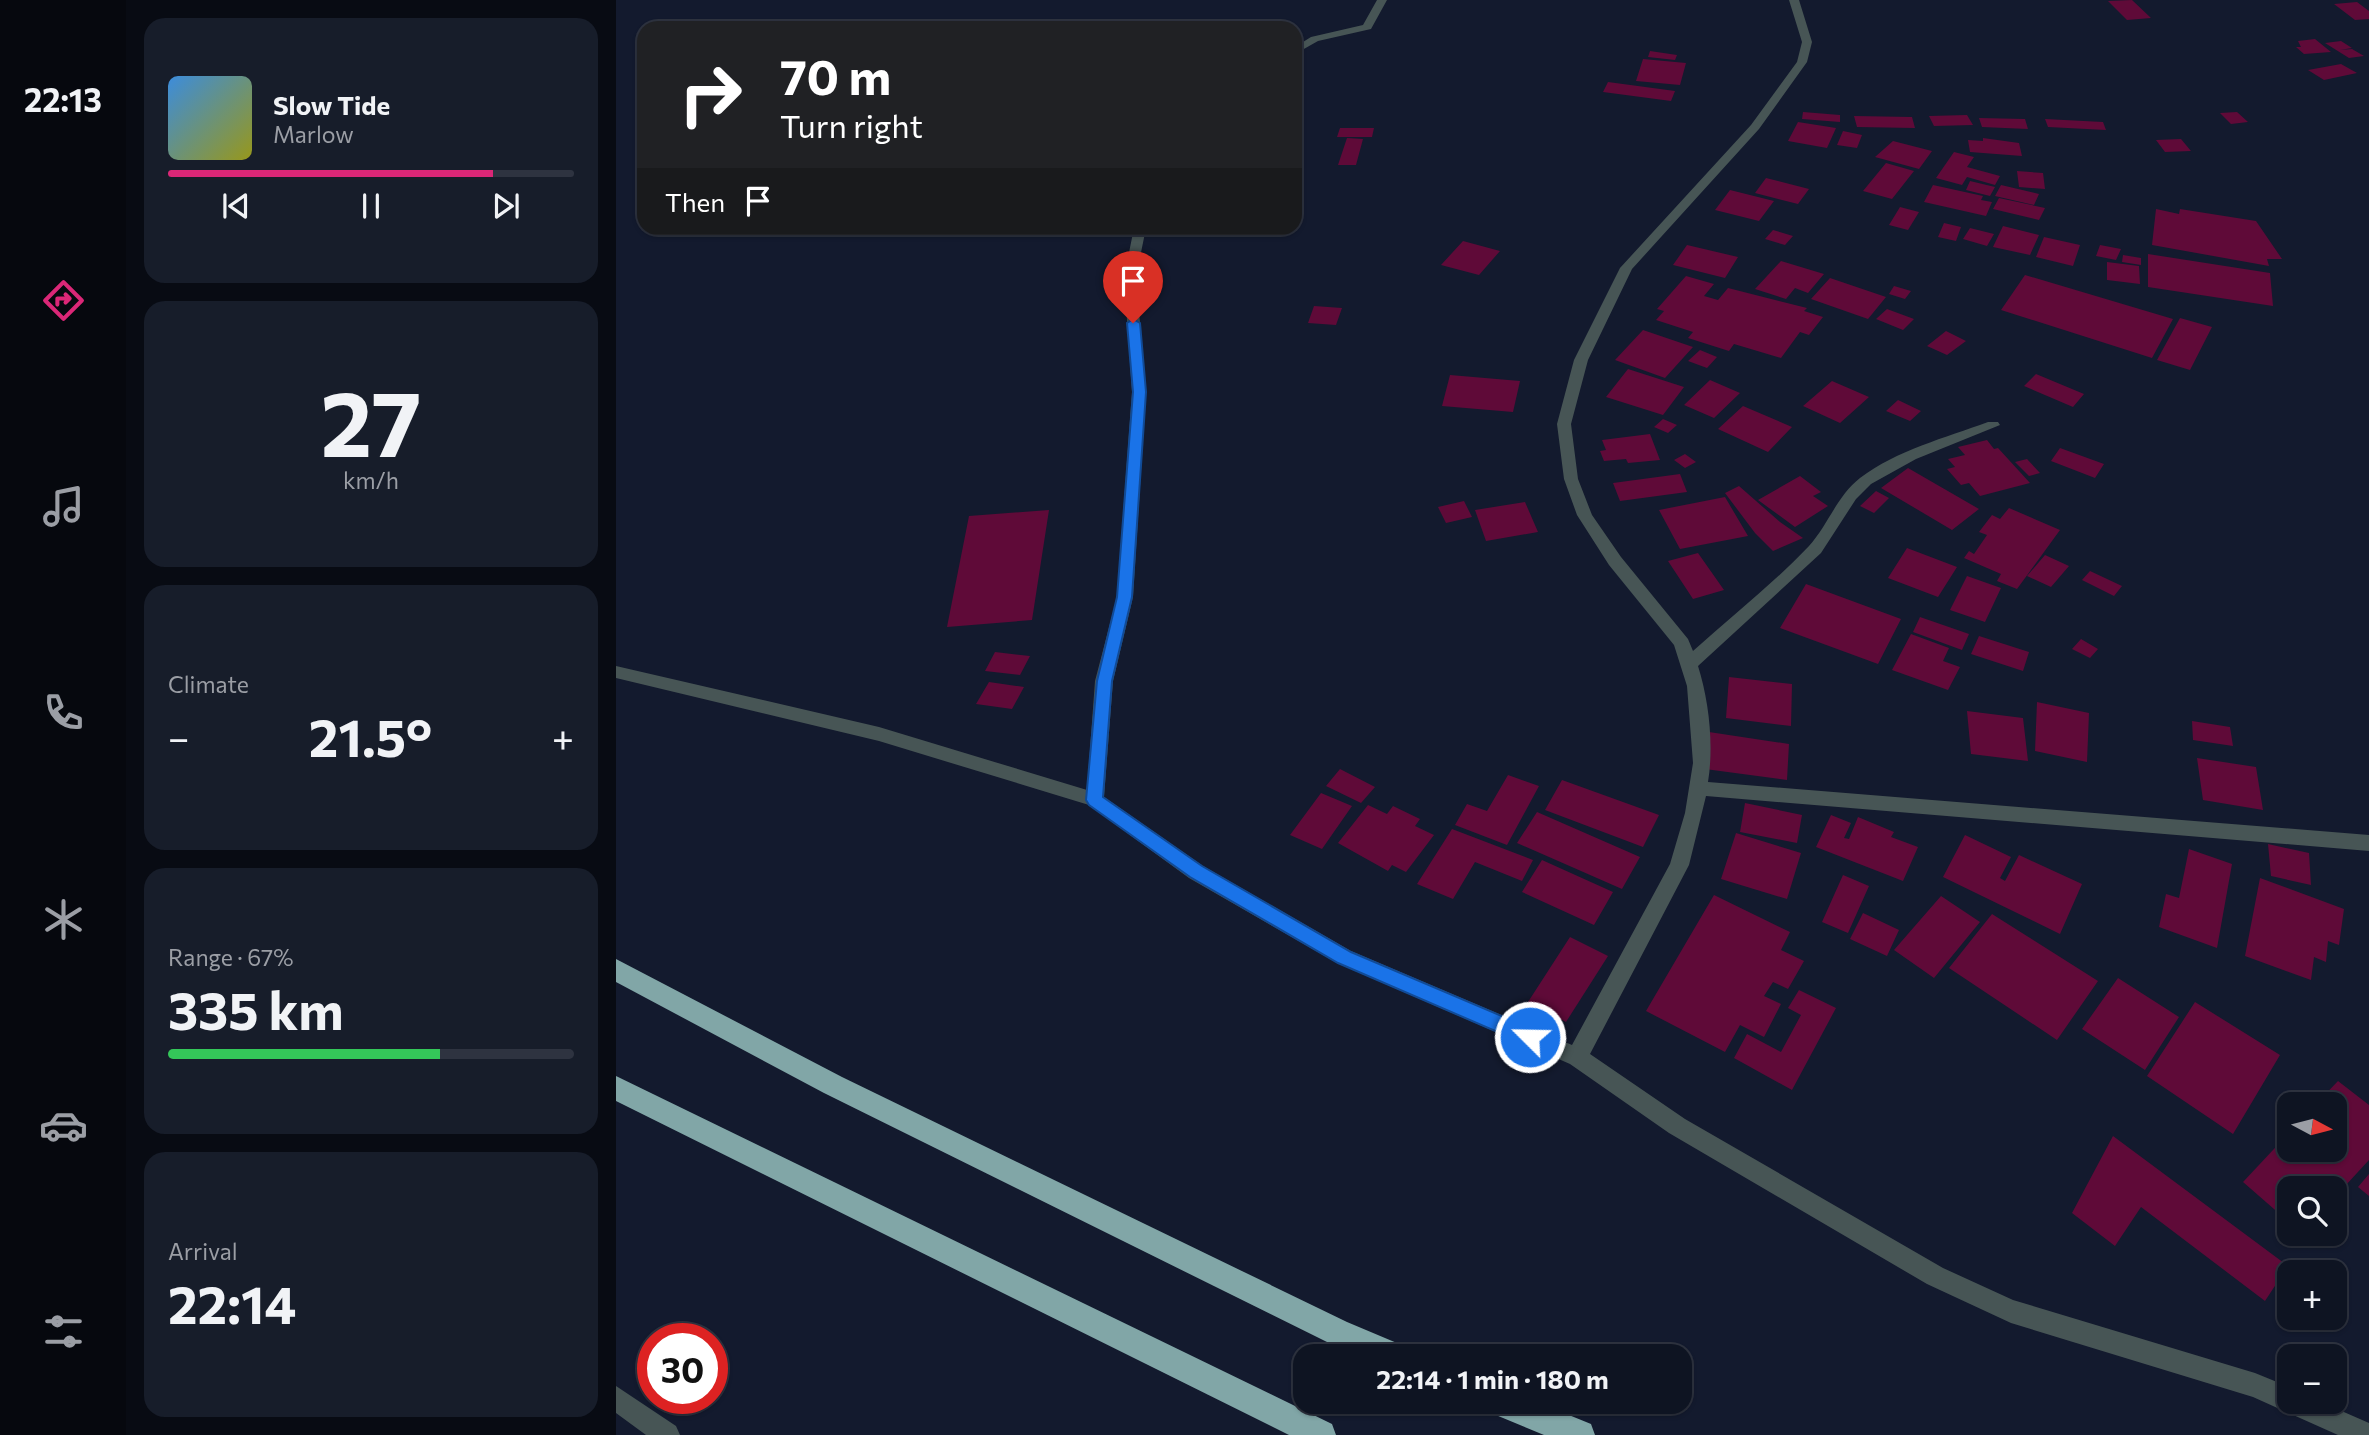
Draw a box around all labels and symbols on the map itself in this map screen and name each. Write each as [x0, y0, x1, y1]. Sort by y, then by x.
pin [1103, 251, 1163, 323]
position arrow [1493, 1000, 1567, 1074]
north arrow [2277, 1092, 2347, 1162]
speed limit sign: 30 [637, 1323, 728, 1414]

